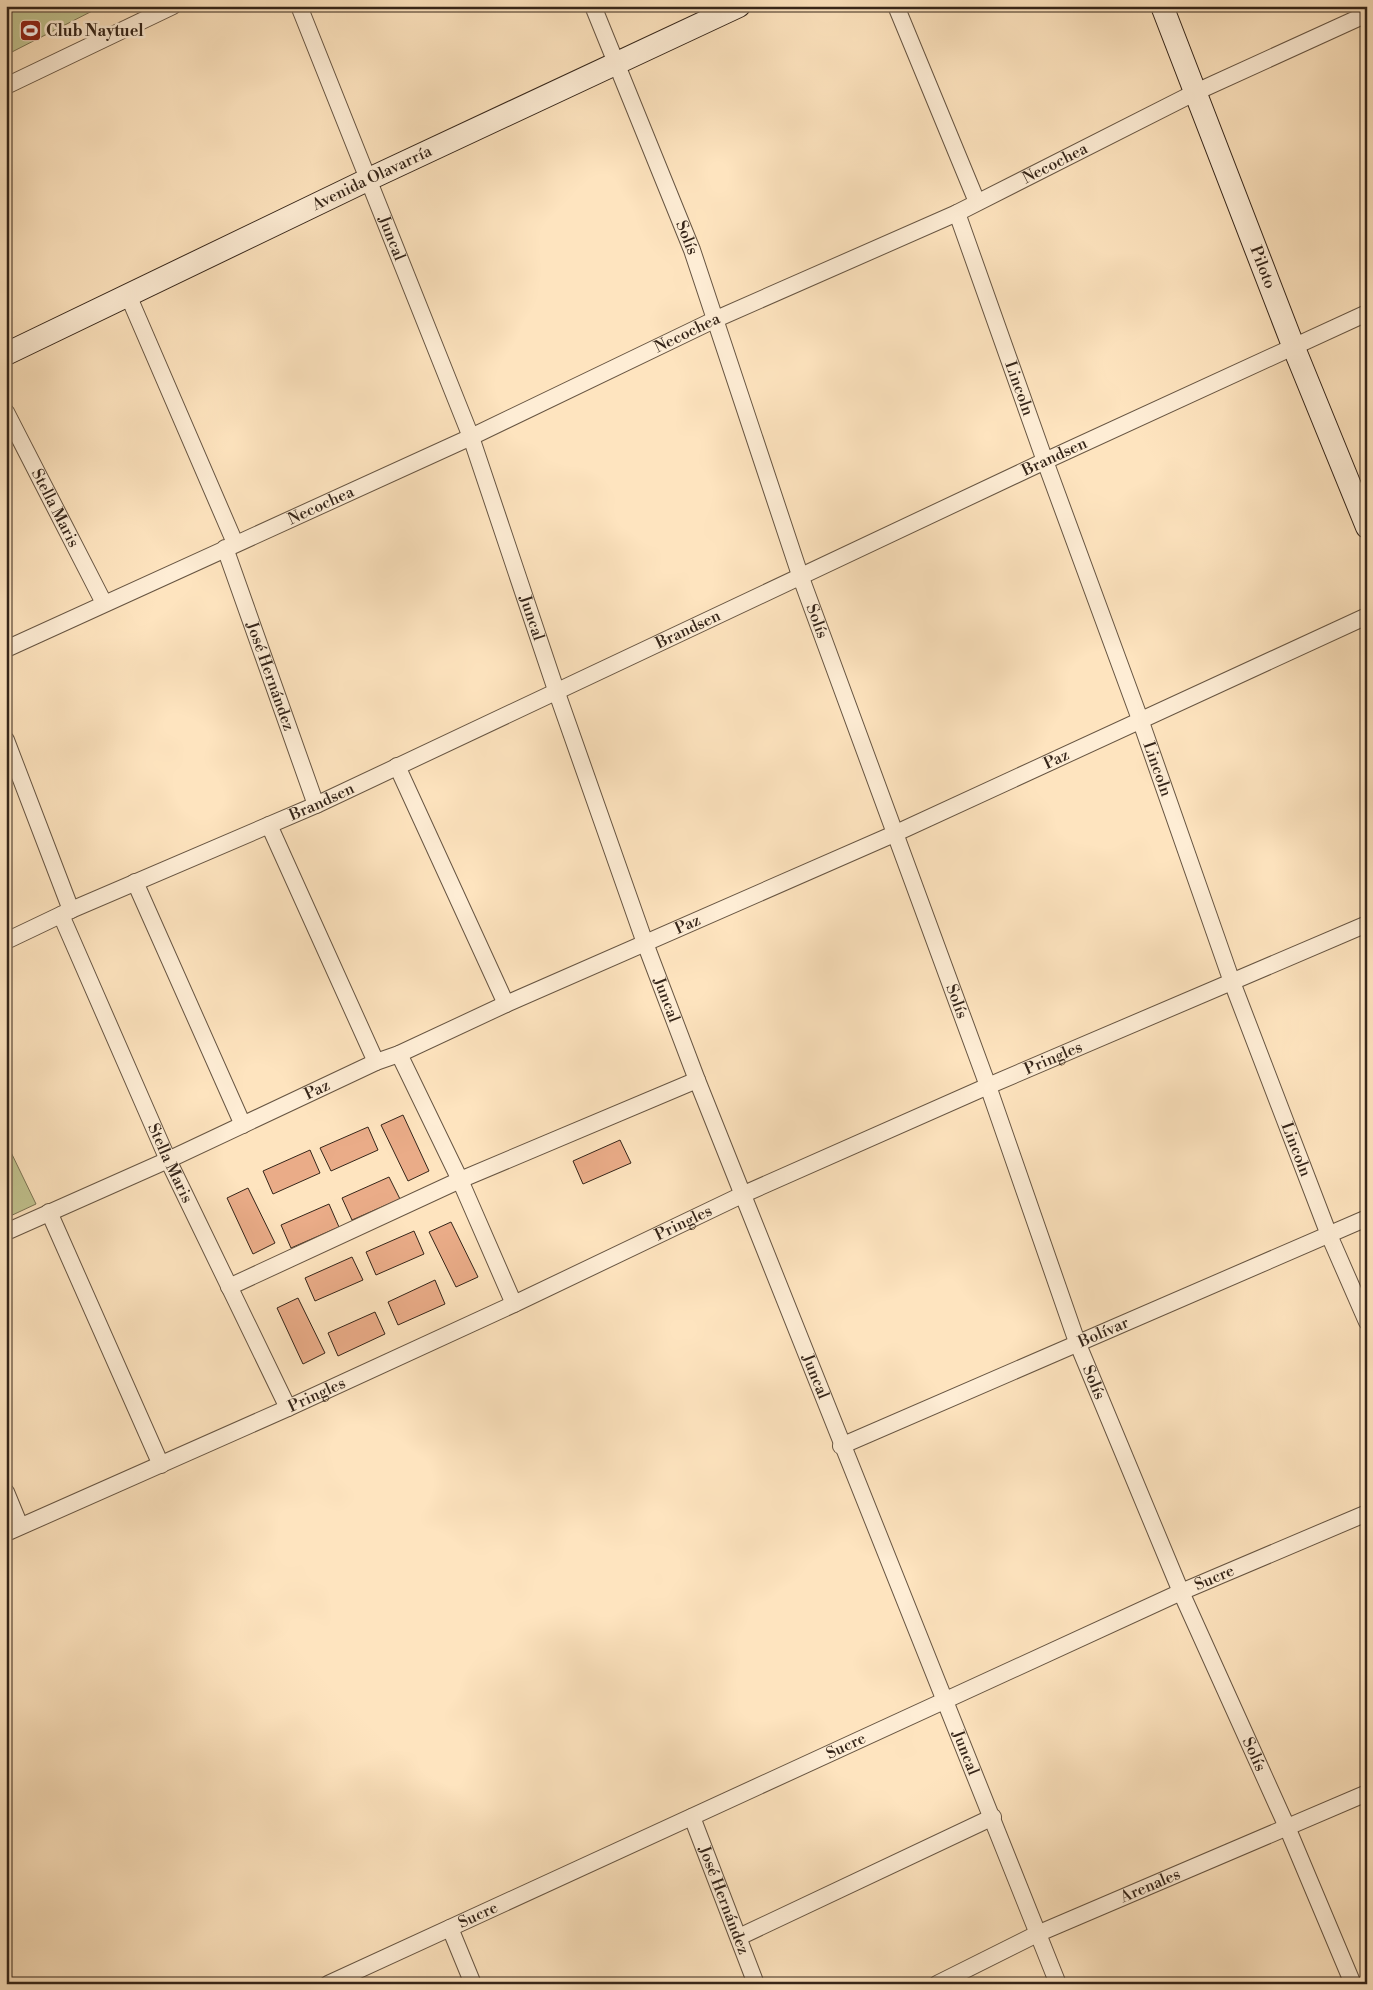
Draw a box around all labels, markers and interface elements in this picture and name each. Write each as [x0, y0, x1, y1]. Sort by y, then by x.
sports icon: Club Naytuel [18, 19, 42, 43]
place label: Club Naytuel [46, 21, 144, 41]
street label: Necochea [1019, 138, 1092, 188]
street label: Avenida Olavarría [308, 141, 436, 215]
street label: Juncal [373, 212, 410, 264]
street label: Solís [671, 218, 703, 257]
street label: Piloto [1246, 243, 1280, 292]
street label: Necochea [651, 308, 724, 357]
street label: Lincoln [1000, 358, 1038, 419]
street label: Brandsen [1018, 433, 1091, 481]
street label: Stella Maris [27, 465, 84, 551]
street label: Necochea [285, 481, 358, 529]
street label: Juncal [515, 592, 549, 643]
street label: Solís [802, 601, 832, 641]
street label: Brandsen [651, 605, 724, 654]
street label: José Hernández [242, 618, 299, 733]
street label: Lincoln [1139, 739, 1176, 800]
street label: Paz [1040, 745, 1072, 774]
street label: Brandsen [285, 778, 358, 826]
street label: Paz [672, 910, 704, 939]
street label: Juncal [649, 974, 684, 1025]
street label: Solís [941, 981, 972, 1021]
street label: Pringles [1021, 1037, 1085, 1079]
street label: Paz [301, 1075, 333, 1104]
street label: Lincoln [1277, 1119, 1316, 1180]
street label: Stella Maris [143, 1120, 197, 1206]
street label: Pringles [651, 1201, 715, 1245]
street label: Bolívar [1074, 1312, 1132, 1352]
street label: Juncal [797, 1350, 833, 1402]
street label: Solís [1078, 1362, 1110, 1402]
street label: Pringles [285, 1373, 349, 1417]
street label: Sucre [1191, 1561, 1237, 1595]
street label: Juncal [947, 1726, 984, 1778]
street label: Sucre [823, 1728, 869, 1764]
street label: Solís [1238, 1734, 1271, 1774]
street label: José Hernández [694, 1842, 754, 1957]
street label: Arenales [1116, 1864, 1183, 1908]
street label: Sucre [455, 1897, 501, 1933]

